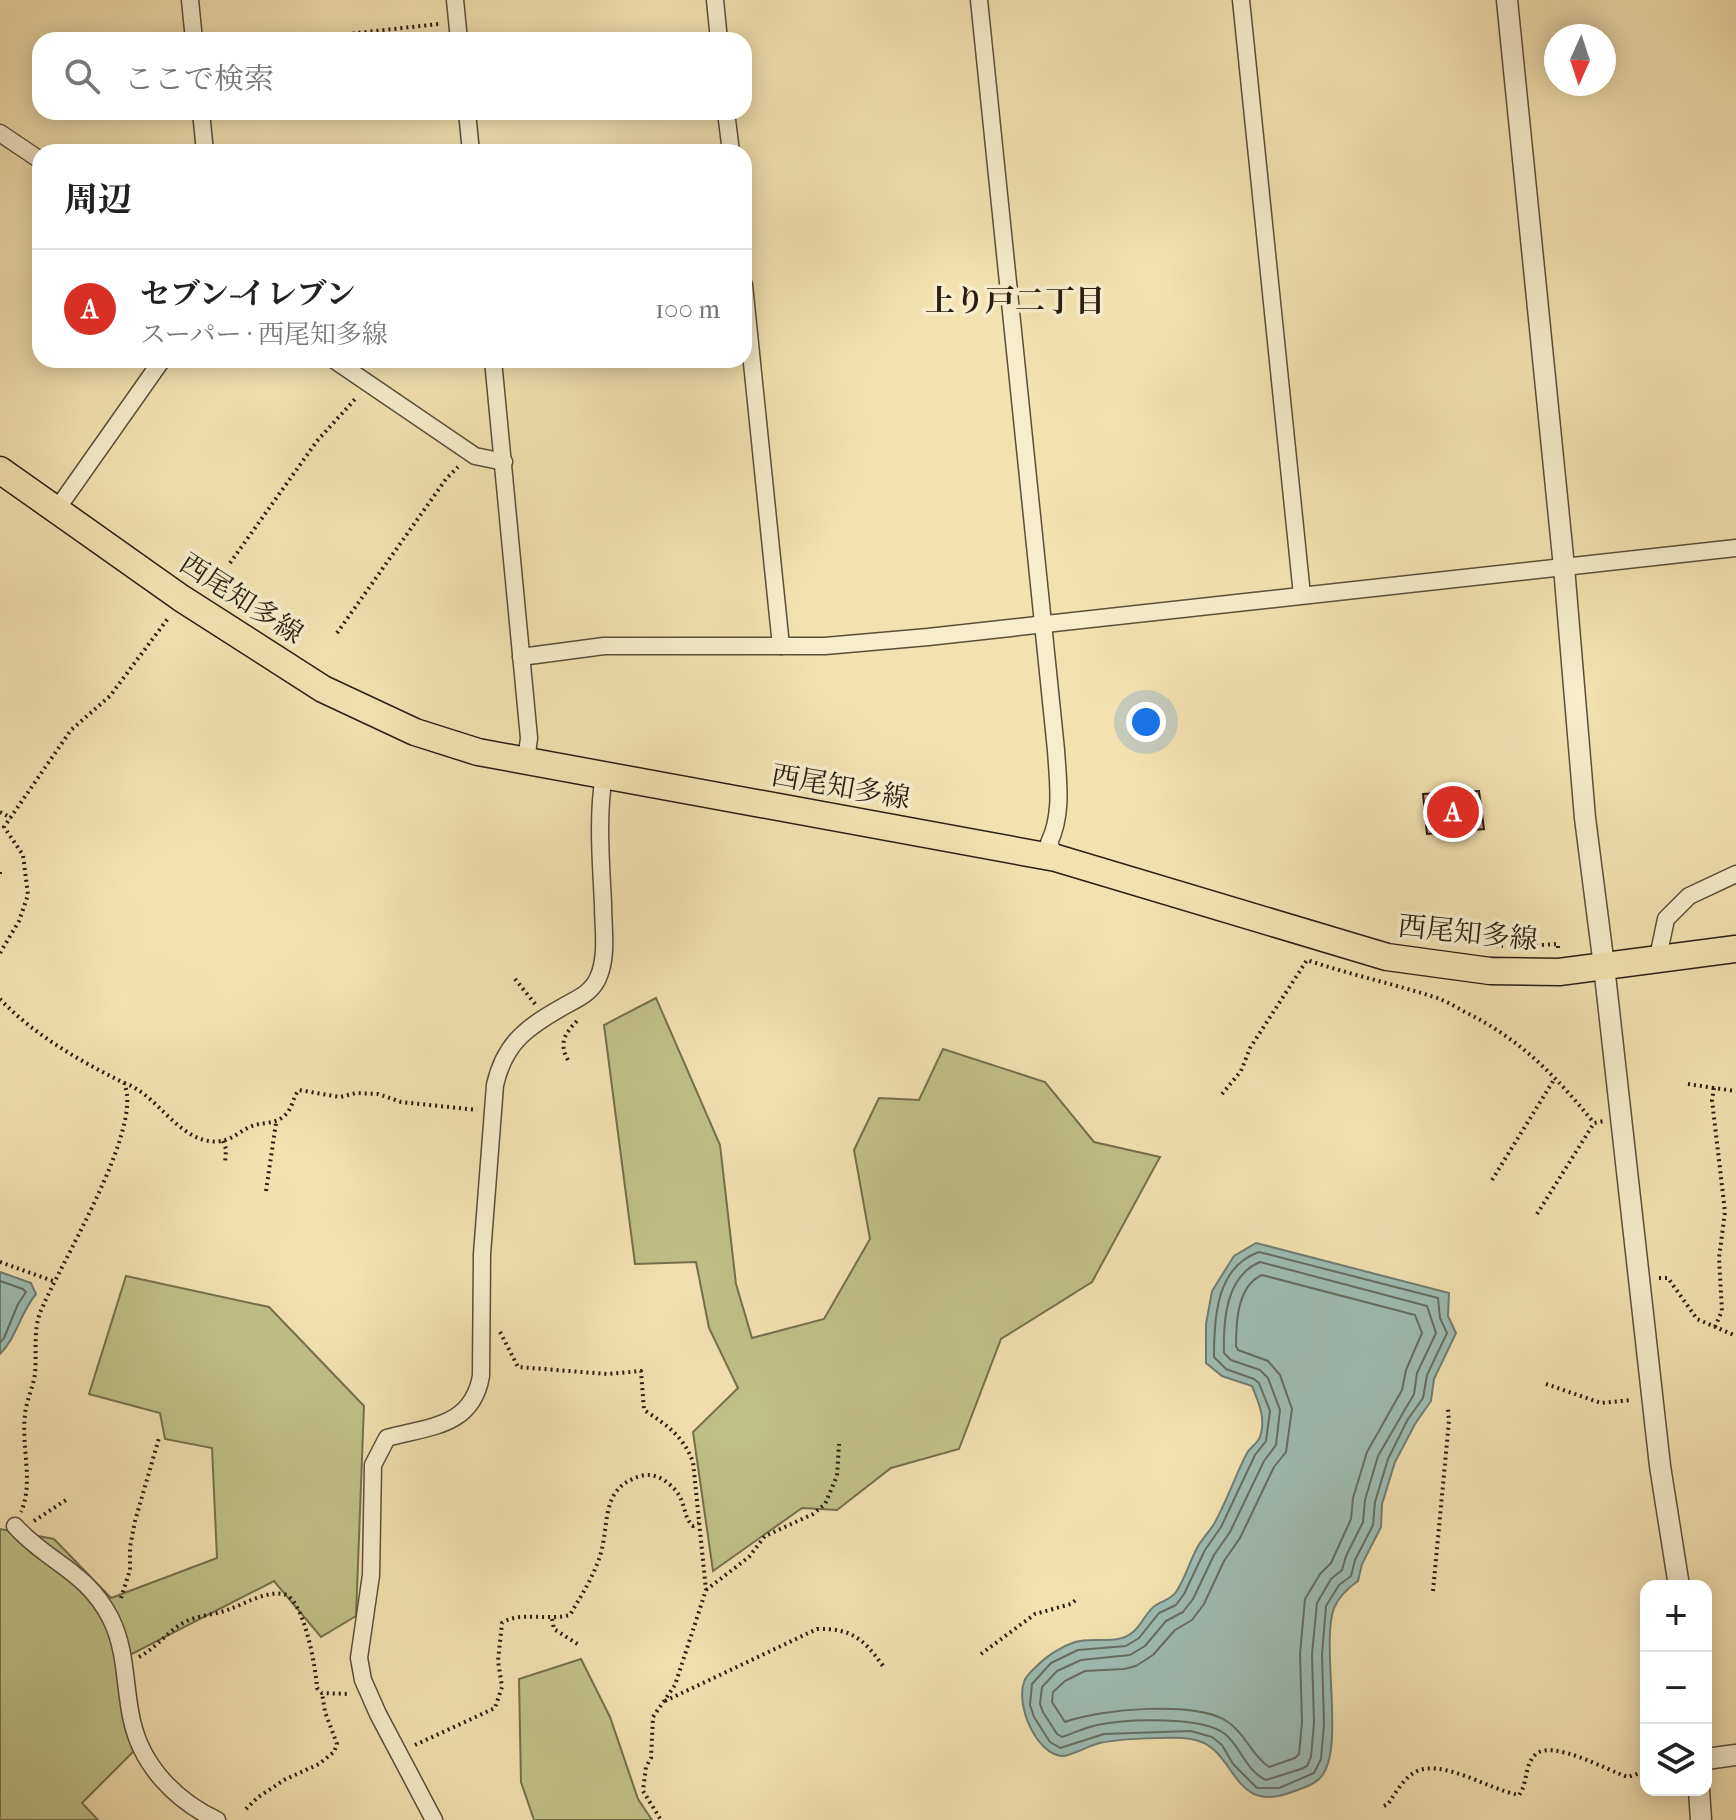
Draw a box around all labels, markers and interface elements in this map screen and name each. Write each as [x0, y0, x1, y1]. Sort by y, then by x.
north arrow [1544, 24, 1616, 96]
search box [32, 32, 752, 120]
icon: search [60, 54, 104, 98]
text: ここで検索 [124, 62, 274, 97]
text: 周辺 [64, 180, 132, 220]
text: セブン-イレブン [140, 277, 355, 312]
district label: 上り戸二丁目 [925, 284, 1105, 319]
text: A [82, 294, 98, 325]
text: 100 m [655, 294, 720, 325]
text: スーパー · 西尾知多線 [140, 319, 388, 350]
street label: 西尾知多線 [174, 546, 309, 650]
your location [1126, 702, 1166, 742]
street label: 西尾知多線 [769, 758, 913, 815]
pin: A [1427, 782, 1479, 842]
street label: 西尾知多線 [1397, 909, 1539, 956]
map controls [1640, 1580, 1712, 1796]
button: + [1640, 1580, 1712, 1652]
button: − [1640, 1652, 1712, 1724]
button: layers [1640, 1724, 1712, 1796]

